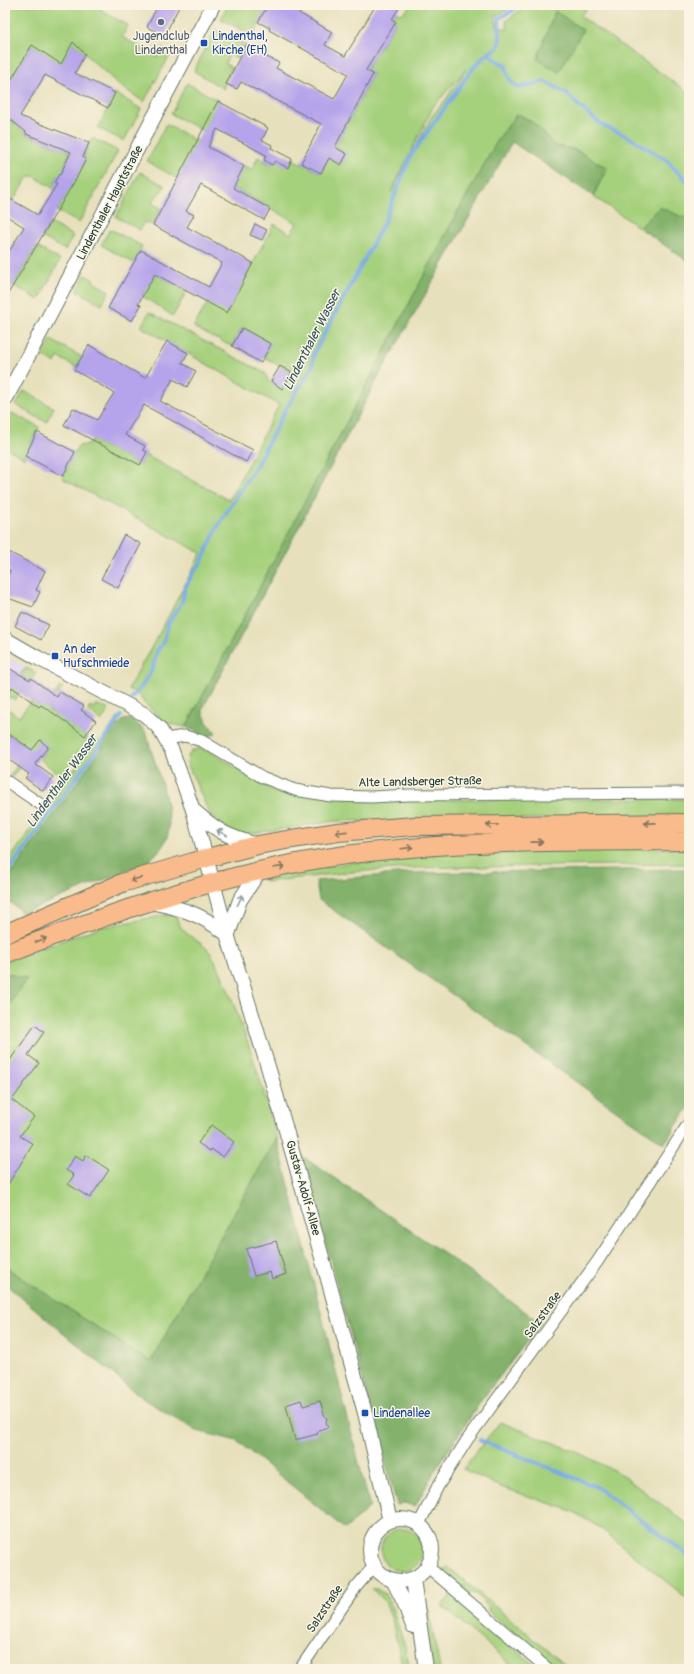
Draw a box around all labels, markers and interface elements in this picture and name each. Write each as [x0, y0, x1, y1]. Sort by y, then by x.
marker: Jugendclub Lindenthal [156, 17, 166, 27]
place label: Jugendclub Lindenthal [132, 29, 190, 58]
place label: Lindenthal, Kirche (EH) [212, 29, 268, 58]
marker: Lindenthal, Kirche (EH) [199, 38, 209, 48]
street label: Lindenthaler Hauptstraße [73, 143, 147, 263]
water label: Lindenthaler Wasser [280, 285, 345, 393]
place label: An der Hufschmiede [63, 642, 129, 671]
marker: An der Hufschmiede [50, 651, 60, 661]
water label: Lindenthaler Wasser [23, 730, 102, 831]
street label: Alte Landsberger Straße [358, 773, 482, 791]
one-way arrow [644, 819, 657, 827]
one-way arrow [486, 821, 499, 829]
one-way arrow [335, 828, 348, 836]
one-way arrow [217, 829, 229, 836]
one-way arrow [530, 838, 543, 846]
one-way arrow [400, 844, 413, 851]
one-way arrow [272, 863, 285, 871]
one-way arrow [130, 876, 143, 883]
one-way arrow [237, 894, 244, 906]
one-way arrow [35, 935, 47, 943]
street label: Gustav-Adolf-Allee [282, 1139, 324, 1237]
street label: Salzstraße [521, 1289, 565, 1341]
place label: Lindenallee [373, 1406, 430, 1421]
marker: Lindenallee [360, 1408, 370, 1418]
street label: Salzstraße [304, 1582, 346, 1636]

